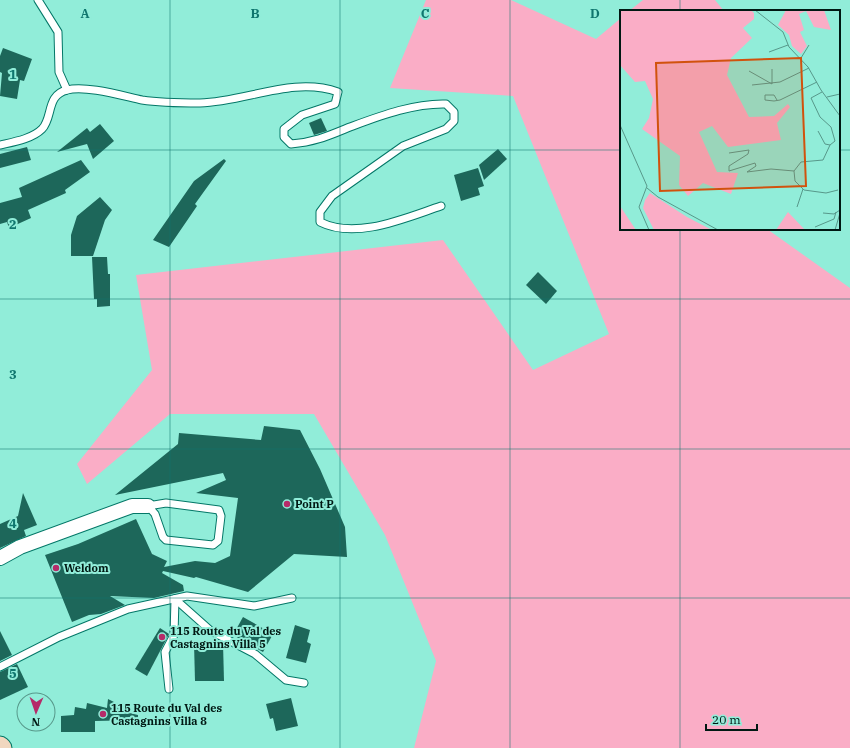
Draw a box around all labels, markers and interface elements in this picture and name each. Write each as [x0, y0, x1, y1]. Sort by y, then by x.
text: A [80, 5, 90, 22]
text: B [250, 5, 260, 22]
text: C [421, 5, 430, 22]
text: D [590, 5, 600, 22]
inset map [620, 10, 840, 230]
text: 1 [9, 66, 17, 83]
text: 2 [9, 216, 17, 233]
text: 3 [9, 366, 17, 383]
place label: Point P [295, 497, 334, 511]
marker: Point P [282, 499, 292, 509]
text: 4 [9, 515, 17, 532]
place label: Weldom [64, 561, 109, 575]
marker: Weldom [51, 563, 61, 573]
place label: 115 Route du Val des Castagnins Villa 5 [170, 624, 282, 651]
marker: 115 Route du Val des Castagnins Villa 5 [157, 632, 167, 642]
text: 5 [9, 665, 17, 682]
north arrow [16, 692, 56, 732]
place label: 115 Route du Val des Castagnins Villa 8 [111, 701, 223, 728]
scale bar [706, 706, 757, 732]
marker: 115 Route du Val des Castagnins Villa 8 [98, 709, 108, 719]
text: 20 m [712, 712, 741, 727]
text: N [31, 715, 40, 729]

